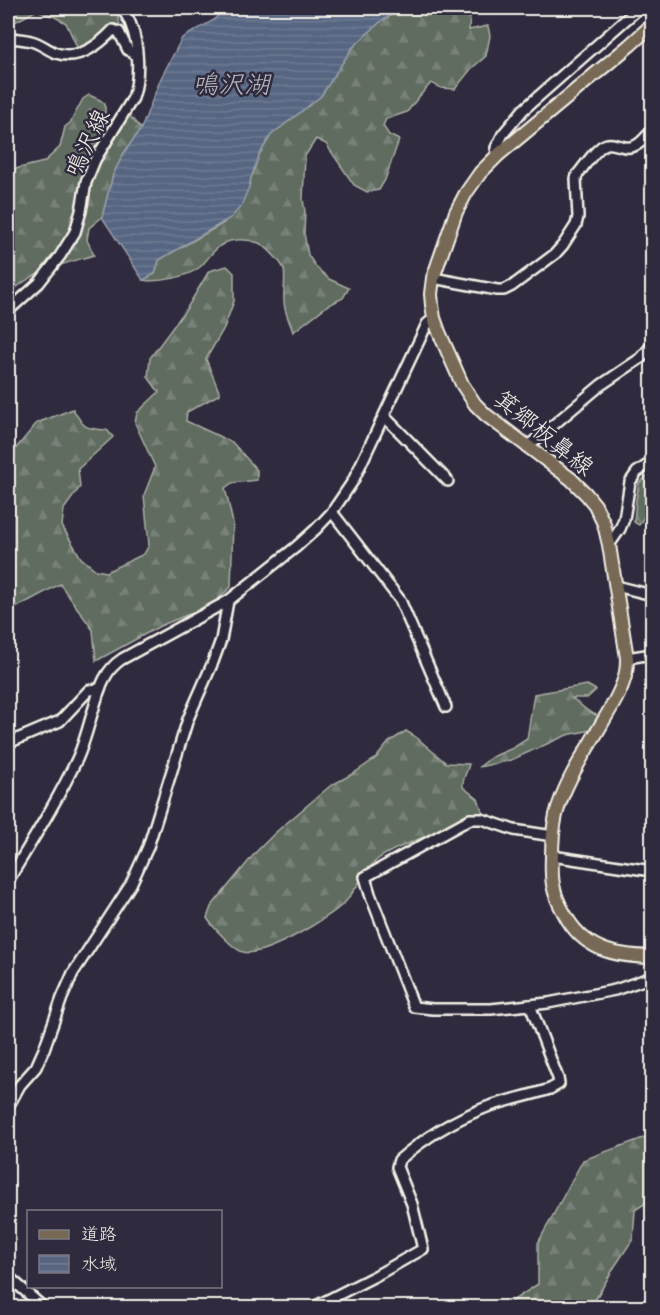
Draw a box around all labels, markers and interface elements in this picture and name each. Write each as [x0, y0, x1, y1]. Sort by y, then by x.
water label: 鳴沢湖 [192, 68, 272, 101]
street label: 鳴沢線 [58, 104, 116, 182]
street label: 箕郷板鼻線 [488, 384, 600, 482]
legend [27, 1210, 222, 1288]
text: 道路 [81, 1223, 117, 1245]
text: 水域 [81, 1253, 117, 1275]

